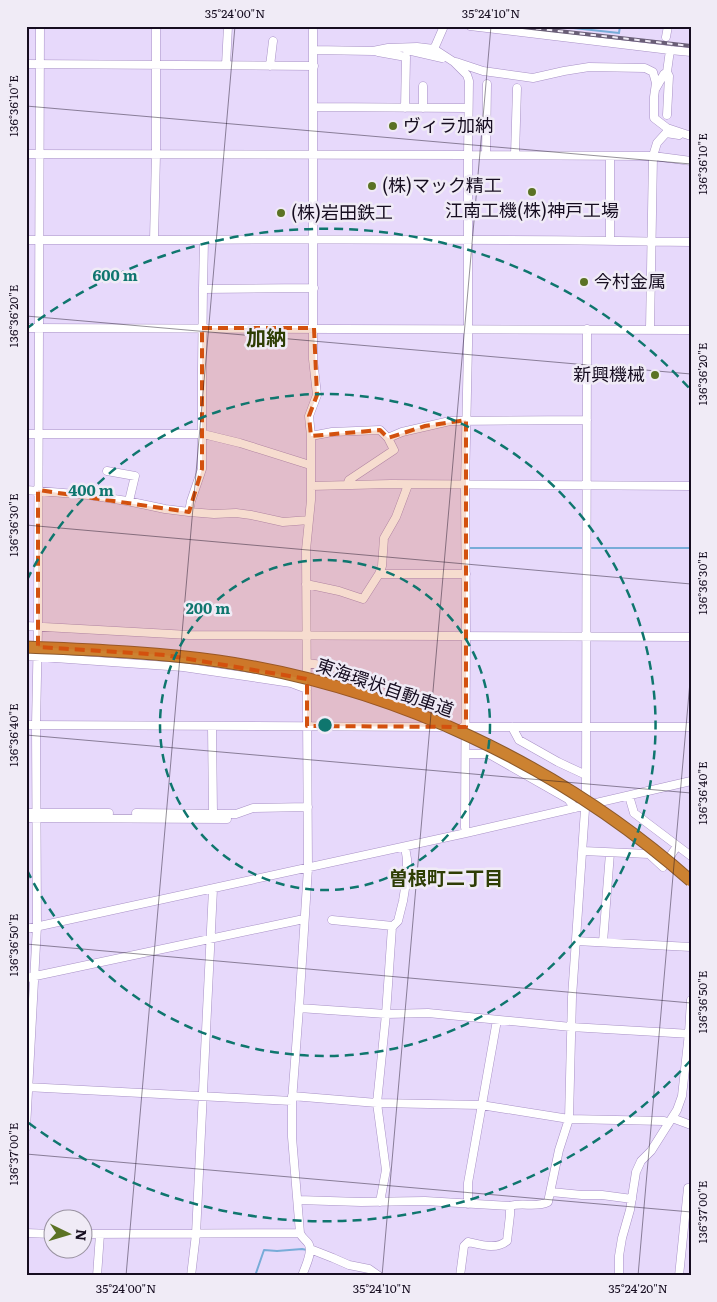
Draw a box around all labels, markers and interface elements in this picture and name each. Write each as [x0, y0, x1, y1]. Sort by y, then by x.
text: 35°24'00"N [205, 4, 265, 22]
text: 35°24'10"N [462, 4, 520, 22]
text: 136°36'10"E [4, 75, 22, 137]
place label: ヴィラ加納 [403, 111, 493, 138]
marker: ヴィラ加納 [387, 120, 399, 132]
text: 136°36'10"E [693, 133, 711, 195]
place label: (株)マック精工 [382, 171, 502, 198]
marker: (株)マック精工 [366, 180, 378, 192]
marker: 江南工機(株)神戸工場 [526, 186, 538, 198]
place label: 江南工機(株)神戸工場 [445, 196, 619, 223]
place label: (株)岩田鉄工 [291, 198, 393, 225]
marker: (株)岩田鉄工 [275, 207, 287, 219]
text: 600 m [92, 263, 138, 286]
place label: 今村金属 [594, 267, 666, 294]
marker: 今村金属 [578, 276, 590, 288]
text: 136°36'20"E [4, 284, 22, 347]
district label: 加納 [246, 321, 286, 351]
text: 136°36'20"E [693, 342, 711, 405]
place label: 新興機械 [573, 360, 645, 387]
marker: 新興機械 [649, 369, 661, 381]
text: 400 m [68, 478, 114, 501]
text: 136°36'30"E [4, 493, 22, 557]
text: 136°36'30"E [693, 551, 711, 615]
text: 200 m [186, 596, 230, 619]
street label: 東海環状自動車道 [313, 650, 458, 723]
text: 136°36'40"E [4, 703, 22, 767]
centre of rings [316, 716, 334, 734]
text: 136°36'40"E [693, 761, 711, 825]
district label: 曽根町二丁目 [389, 863, 503, 891]
text: 136°36'50"E [4, 913, 22, 976]
text: 136°36'50"E [693, 970, 711, 1033]
text: 136°37'00"E [4, 1122, 22, 1185]
text: 136°37'00"E [693, 1180, 711, 1243]
north arrow [42, 1210, 92, 1260]
text: N [71, 1228, 92, 1242]
text: 35°24'00"N [96, 1279, 156, 1297]
text: 35°24'10"N [353, 1279, 411, 1297]
text: 35°24'20"N [608, 1279, 668, 1297]

